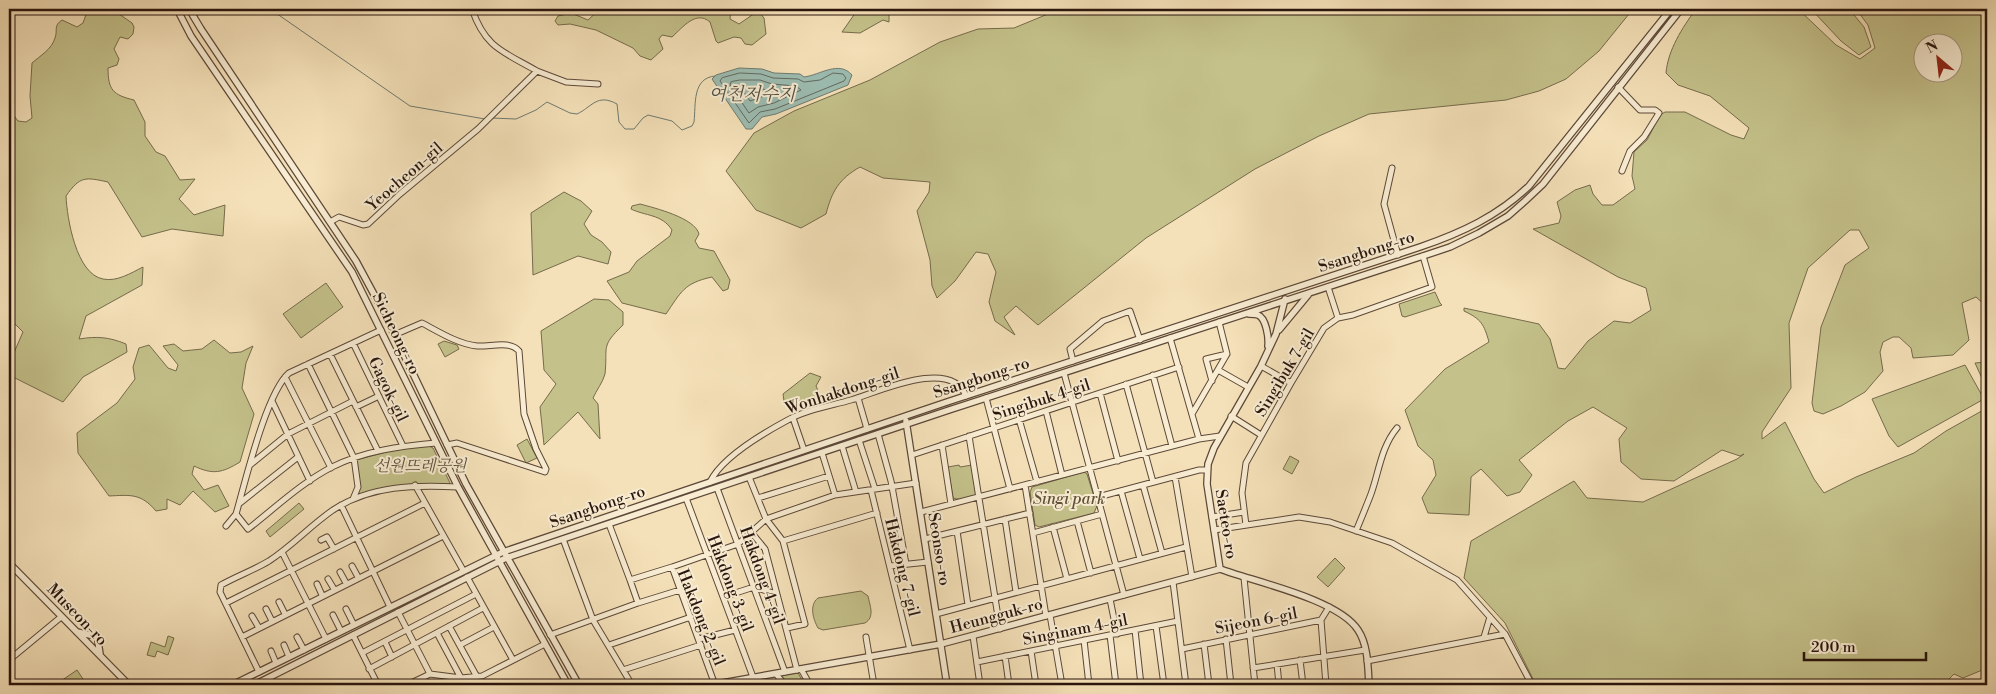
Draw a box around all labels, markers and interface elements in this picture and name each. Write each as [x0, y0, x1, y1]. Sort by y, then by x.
north arrow [1914, 32, 1964, 82]
text: N [1923, 37, 1941, 58]
water label: 여천저수지 [709, 83, 797, 106]
street label: Yeocheon-gil [361, 138, 447, 216]
street label: Ssangbong-ro [1316, 227, 1417, 277]
street label: Sicheong-ro [368, 289, 425, 378]
street label: Singibuk 7-gil [1251, 324, 1319, 420]
street label: Ssangbong-ro [931, 353, 1032, 403]
street label: Gagok-gil [364, 354, 413, 425]
street label: Wonhakdong-gil [782, 363, 902, 419]
street label: Singibuk 4-gil [990, 375, 1093, 425]
park label: 선원뜨레공원 [374, 456, 468, 476]
street label: Ssangbong-ro [547, 481, 648, 533]
street label: Saeteo-ro [1211, 488, 1241, 560]
park label: Singi park [1033, 489, 1105, 509]
street label: Seonso-ro [923, 511, 955, 587]
street label: Hakdong 7-gil [880, 516, 924, 619]
street label: Hakdong 4-gil [735, 524, 789, 627]
street label: Hakdong 3-gil [702, 532, 758, 635]
street label: Hakdong 2-gil [673, 566, 730, 669]
street label: Museon-ro [43, 579, 112, 650]
street label: Heungguk-ro [948, 594, 1045, 638]
street label: Sijeon 6-gil [1213, 603, 1299, 639]
street label: Singinam 4-gil [1021, 610, 1130, 650]
scale bar [1804, 629, 1926, 661]
text: 200 m [1811, 638, 1856, 657]

